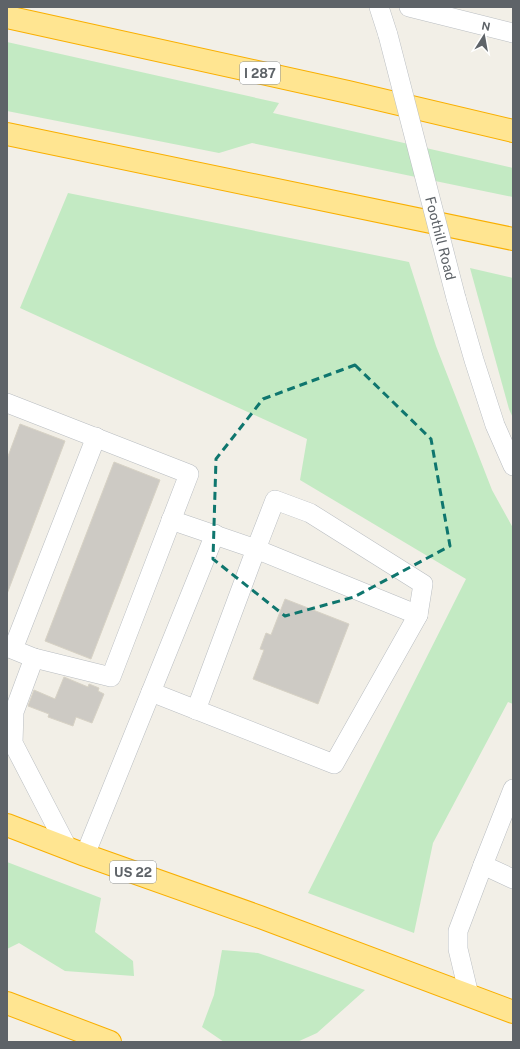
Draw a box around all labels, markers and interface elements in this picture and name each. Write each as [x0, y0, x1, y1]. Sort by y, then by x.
north arrow [464, 16, 504, 56]
text: N [481, 19, 491, 33]
road number: I 287 [240, 62, 280, 84]
street label: Foothill Road [422, 195, 459, 282]
road number: US 22 [110, 861, 156, 883]

